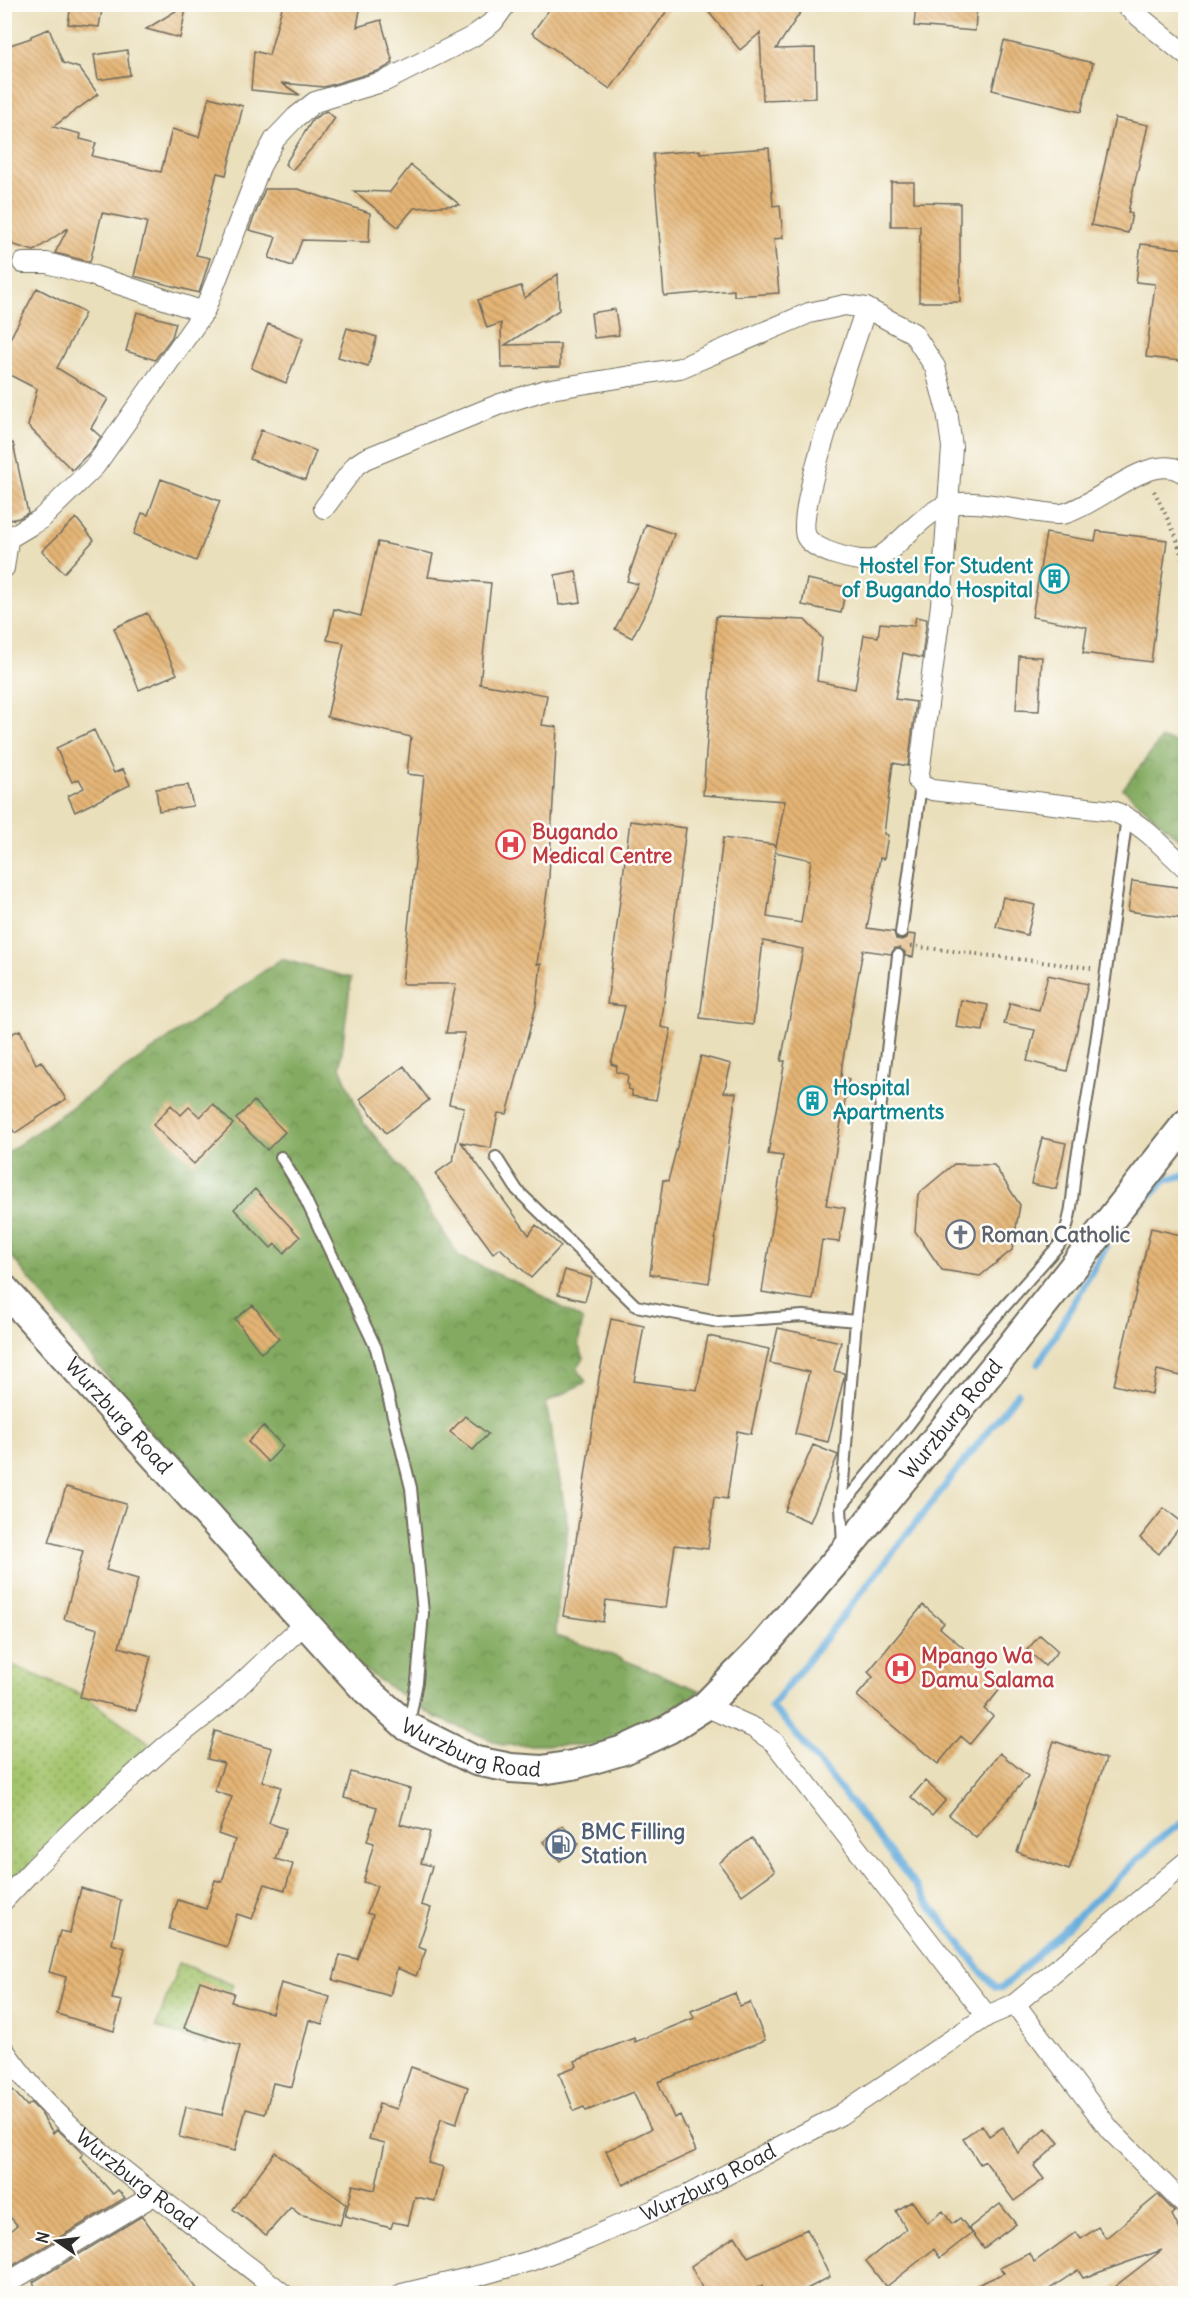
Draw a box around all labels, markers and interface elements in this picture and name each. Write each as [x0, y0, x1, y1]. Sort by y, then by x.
place label: Hostel For Student of Bugando Hospital [842, 552, 1034, 603]
building icon: Hostel For Student of Bugando Hospital [1038, 562, 1070, 594]
place label: Bugando Medical Centre [532, 818, 672, 869]
hospital icon: Bugando Medical Centre [495, 828, 527, 860]
place label: Hospital Apartments [833, 1074, 945, 1125]
building icon: Hospital Apartments [796, 1084, 828, 1116]
church icon: Roman Catholic [944, 1219, 976, 1251]
place label: Roman Catholic [981, 1221, 1131, 1248]
street label: Wurzburg Road [59, 1352, 178, 1480]
street label: Wurzburg Road [894, 1353, 1008, 1485]
place label: Mpango Wa Damu Salama [921, 1642, 1054, 1693]
hospital icon: Mpango Wa Damu Salama [884, 1652, 916, 1684]
street label: Wurzburg Road [397, 1712, 542, 1783]
place label: BMC Filling Station [581, 1818, 685, 1869]
fuel station icon: BMC Filling Station [544, 1828, 576, 1860]
street label: Wurzburg Road [70, 2123, 203, 2235]
street label: Wurzburg Road [636, 2137, 780, 2227]
north arrow [27, 2211, 87, 2271]
text: N [31, 2230, 53, 2245]

